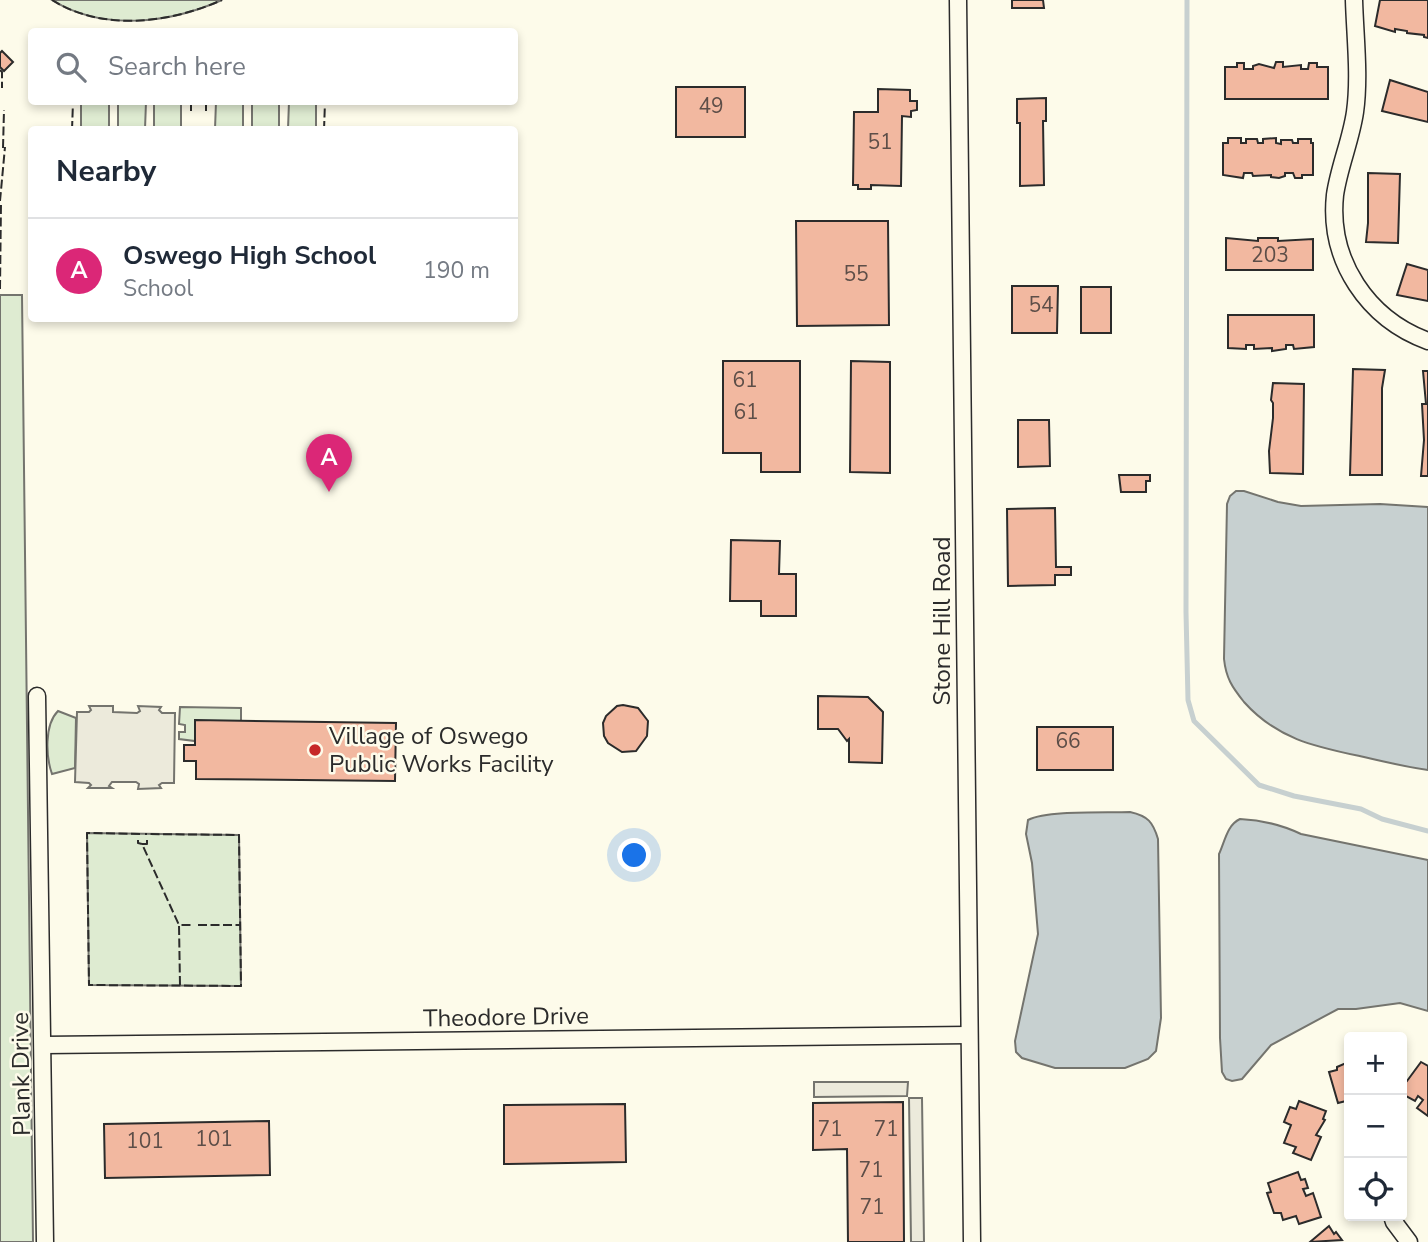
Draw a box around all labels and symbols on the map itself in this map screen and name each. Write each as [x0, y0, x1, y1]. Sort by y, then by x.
house number: 49 [698, 92, 724, 120]
house number: 51 [867, 128, 893, 156]
house number: 203 [1251, 241, 1289, 269]
house number: 55 [843, 260, 869, 288]
house number: 54 [1028, 291, 1054, 319]
house number: 61 [732, 366, 758, 394]
house number: 61 [733, 398, 759, 426]
pin: A [306, 434, 352, 492]
street label: Stone Hill Road [926, 537, 958, 705]
place label: Village of Oswego Public Works Facility [328, 720, 554, 780]
house number: 66 [1055, 727, 1081, 755]
marker: Village of Oswego Public Works Facility [307, 742, 323, 758]
your location [617, 838, 651, 872]
street label: Theodore Drive [423, 1000, 589, 1034]
street label: Plank Drive [4, 1012, 38, 1136]
house number: 71 [817, 1115, 843, 1143]
house number: 71 [873, 1115, 899, 1143]
house number: 101 [195, 1125, 233, 1153]
house number: 101 [126, 1127, 164, 1155]
house number: 71 [858, 1156, 884, 1184]
house number: 71 [859, 1193, 885, 1221]

